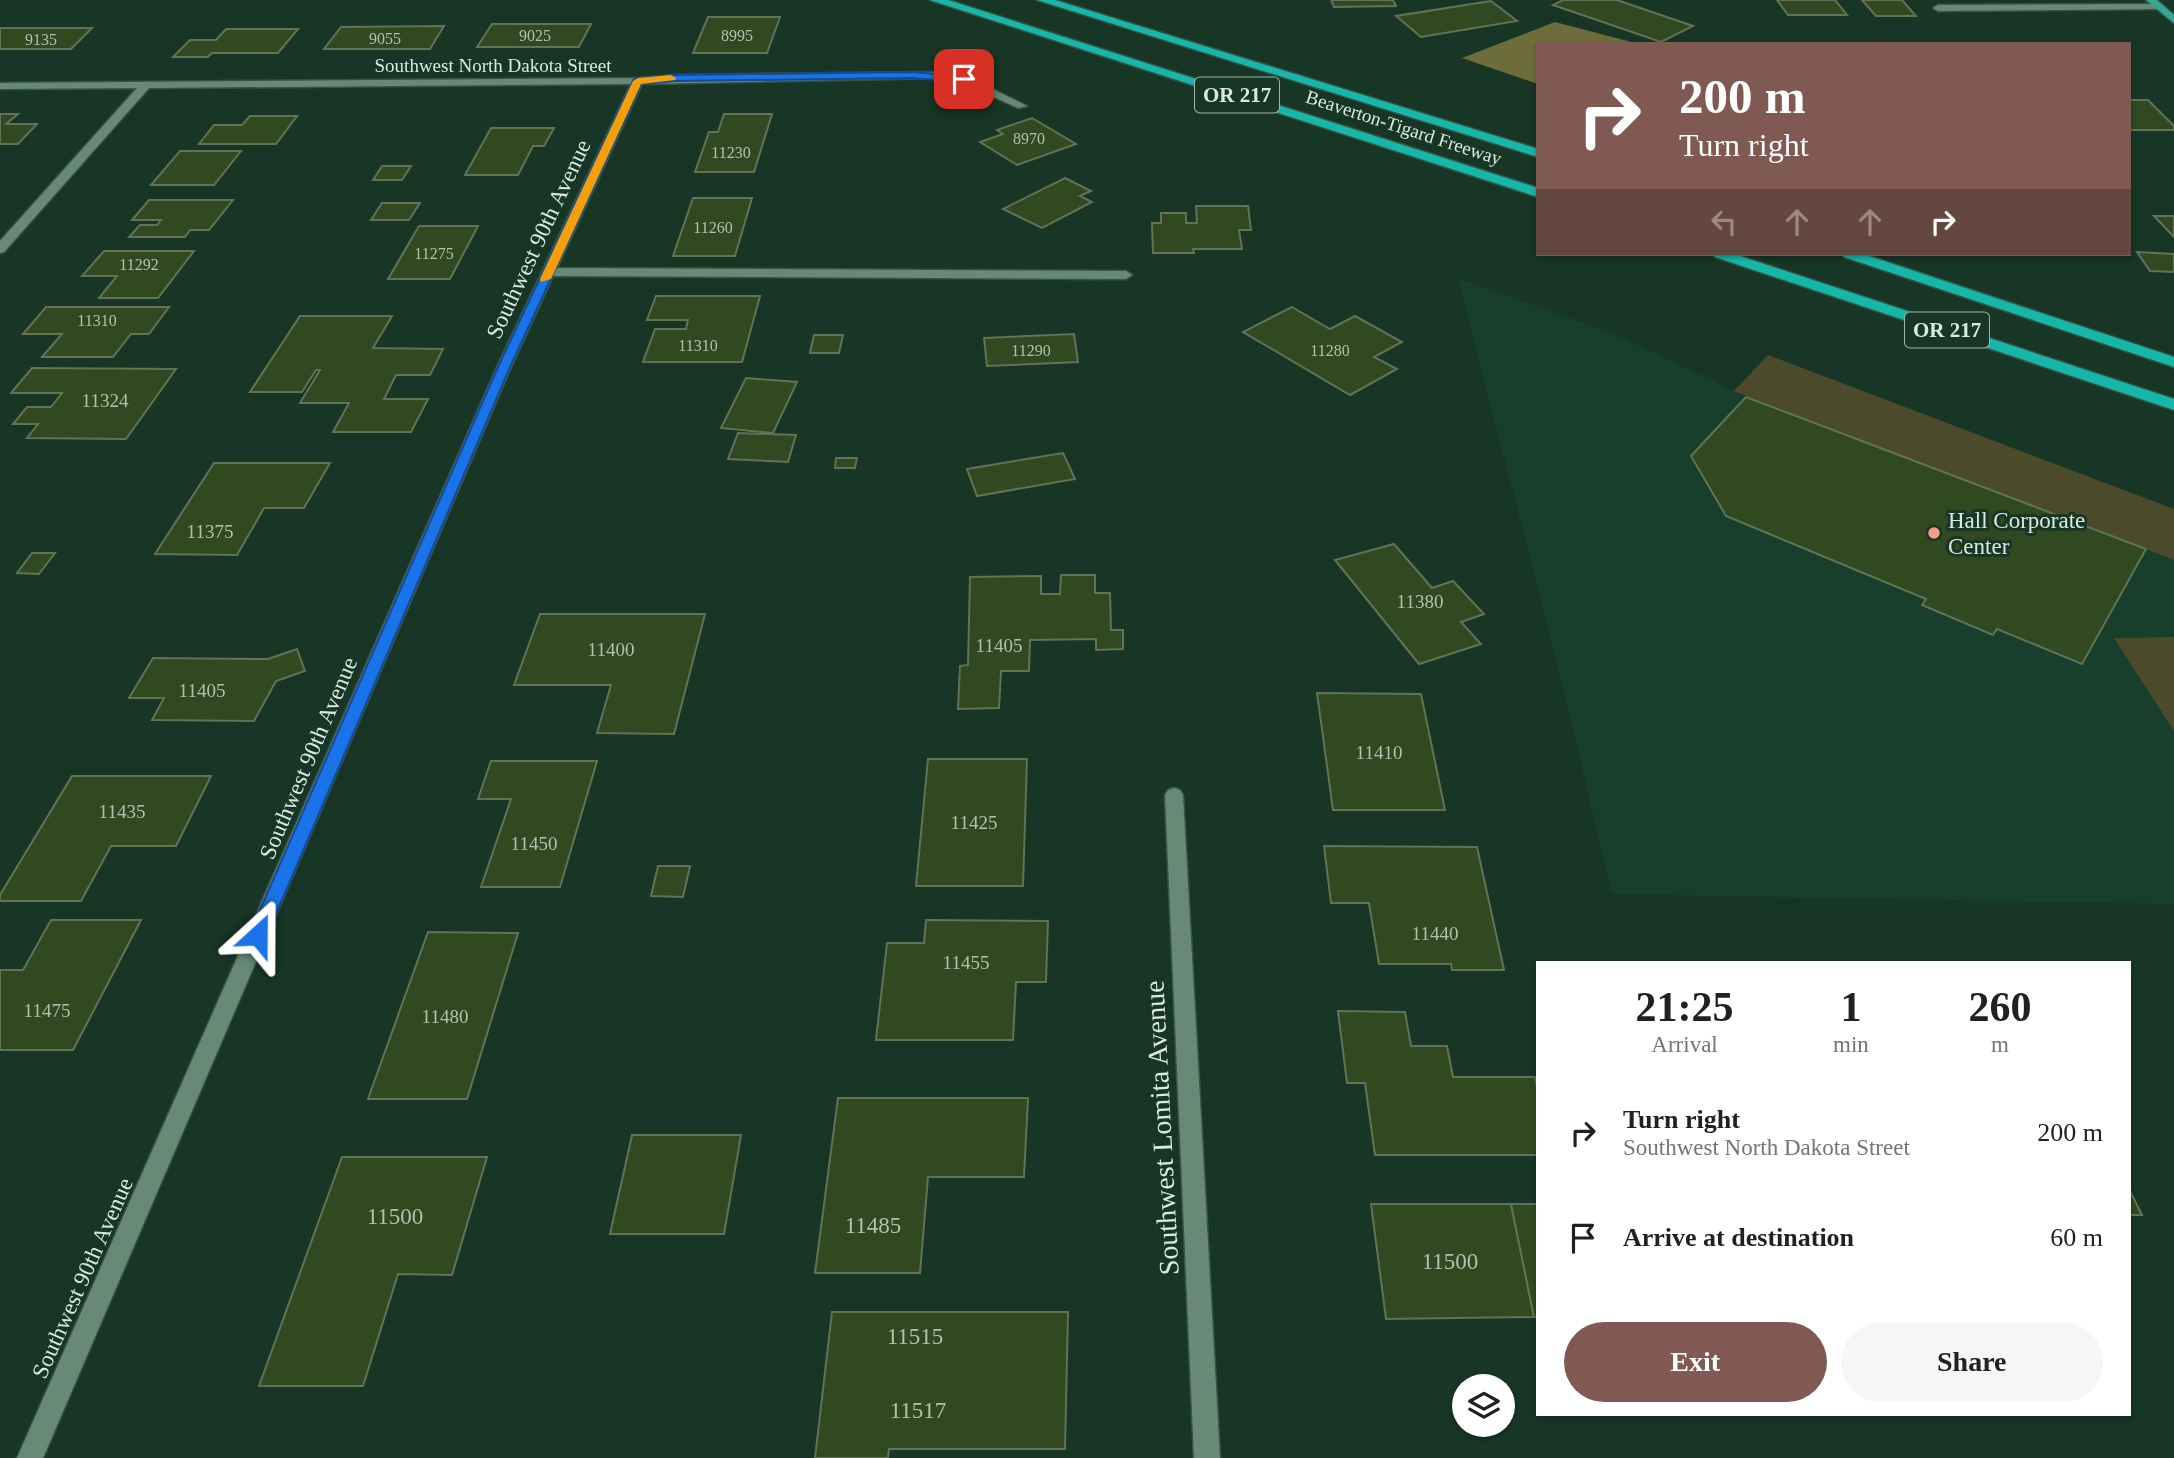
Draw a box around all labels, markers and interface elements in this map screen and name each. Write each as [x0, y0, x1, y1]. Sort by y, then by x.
house number: 9025 [519, 27, 551, 44]
house number: 8995 [721, 27, 753, 44]
house number: 9055 [369, 30, 401, 47]
house number: 9135 [25, 31, 57, 48]
pin [934, 49, 994, 109]
street label: Southwest North Dakota Street [375, 55, 612, 76]
icon: arrive [945, 60, 983, 98]
text: 200 m [1679, 69, 1806, 124]
icon: right [1564, 70, 1655, 161]
road number: OR 217 [1195, 78, 1279, 112]
street label: Beaverton-Tigard Freeway [1303, 86, 1505, 169]
text: Turn right [1679, 127, 1809, 163]
house number: 8970 [1013, 130, 1045, 147]
street label: Southwest 90th Avenue [481, 136, 596, 343]
house number: 11230 [711, 144, 751, 161]
icon: left [1705, 203, 1743, 241]
icon: ahead [1778, 203, 1816, 241]
icon: ahead [1851, 203, 1889, 241]
icon: right [1924, 203, 1962, 241]
house number: 11260 [693, 219, 733, 236]
house number: 11275 [414, 245, 454, 262]
house number: 11292 [119, 256, 159, 273]
house number: 11310 [77, 312, 117, 329]
road number: OR 217 [1905, 312, 1989, 348]
house number: 11310 [678, 337, 718, 354]
house number: 11290 [1011, 342, 1051, 359]
house number: 11280 [1310, 342, 1350, 359]
house number: 11324 [82, 390, 129, 411]
place label: Hall Corporate Center [1948, 508, 2085, 559]
house number: 11375 [187, 521, 233, 542]
marker: Hall Corporate Center [1926, 525, 1942, 541]
house number: 11380 [1397, 591, 1443, 612]
house number: 11405 [976, 635, 1022, 656]
house number: 11400 [588, 639, 634, 660]
street label: Southwest 90th Avenue [255, 654, 362, 863]
house number: 11405 [179, 680, 225, 701]
house number: 11410 [1356, 742, 1402, 763]
house number: 11435 [99, 801, 145, 822]
house number: 11425 [951, 812, 997, 833]
house number: 11450 [511, 833, 557, 854]
position arrow [221, 898, 295, 972]
house number: 11440 [1412, 923, 1458, 944]
house number: 11455 [943, 952, 989, 973]
street label: Southwest Lomita Avenue [1138, 980, 1185, 1276]
text: 21:25 [1636, 984, 1734, 1030]
text: 1 [1840, 984, 1861, 1030]
text: 260 [1968, 984, 2031, 1030]
house number: 11475 [24, 1000, 70, 1021]
house number: 11480 [422, 1006, 468, 1027]
text: Arrival [1651, 1032, 1718, 1057]
text: min [1833, 1032, 1869, 1057]
text: m [1991, 1032, 2009, 1057]
text: Turn right [1623, 1105, 1740, 1134]
icon: right [1564, 1114, 1602, 1152]
text: 200 m [2037, 1118, 2103, 1147]
text: Southwest North Dakota Street [1623, 1135, 1910, 1160]
street label: Southwest 90th Avenue [27, 1174, 138, 1382]
house number: 11500 [367, 1204, 423, 1229]
house number: 11485 [845, 1213, 901, 1238]
icon: arrive [1564, 1219, 1602, 1257]
text: Arrive at destination [1623, 1223, 1854, 1252]
text: 60 m [2050, 1223, 2103, 1252]
house number: 11500 [1422, 1249, 1478, 1274]
button: Exit [1564, 1322, 1827, 1402]
button: Share [1841, 1322, 2103, 1402]
house number: 11515 [887, 1324, 943, 1349]
map controls [1452, 1374, 1515, 1437]
button: layers [1452, 1374, 1515, 1437]
house number: 11517 [890, 1398, 946, 1423]

